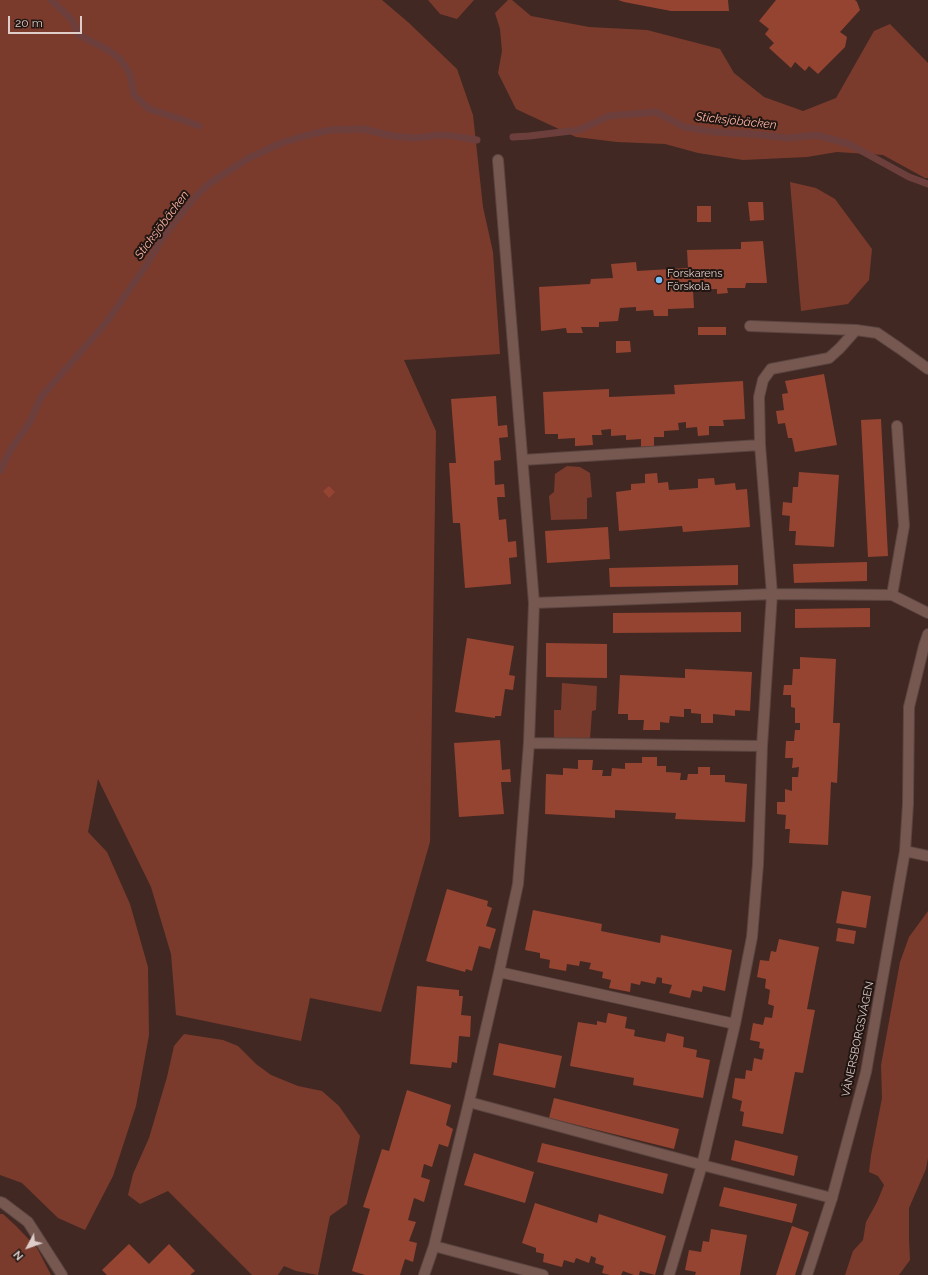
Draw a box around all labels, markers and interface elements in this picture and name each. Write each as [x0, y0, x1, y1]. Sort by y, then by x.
scale bar [10, 8, 84, 34]
text: 20 m [15, 16, 43, 30]
water label: Sticksjöbäcken [695, 110, 777, 132]
water label: Sticksjöbäcken [132, 188, 192, 262]
place label: Forskarens Förskola [667, 267, 723, 293]
marker: Forskarens Förskola [654, 275, 664, 285]
street label: VÄNERSBORGSVÄGEN [839, 980, 877, 1098]
north arrow [8, 1227, 48, 1267]
text: N [11, 1248, 26, 1263]

